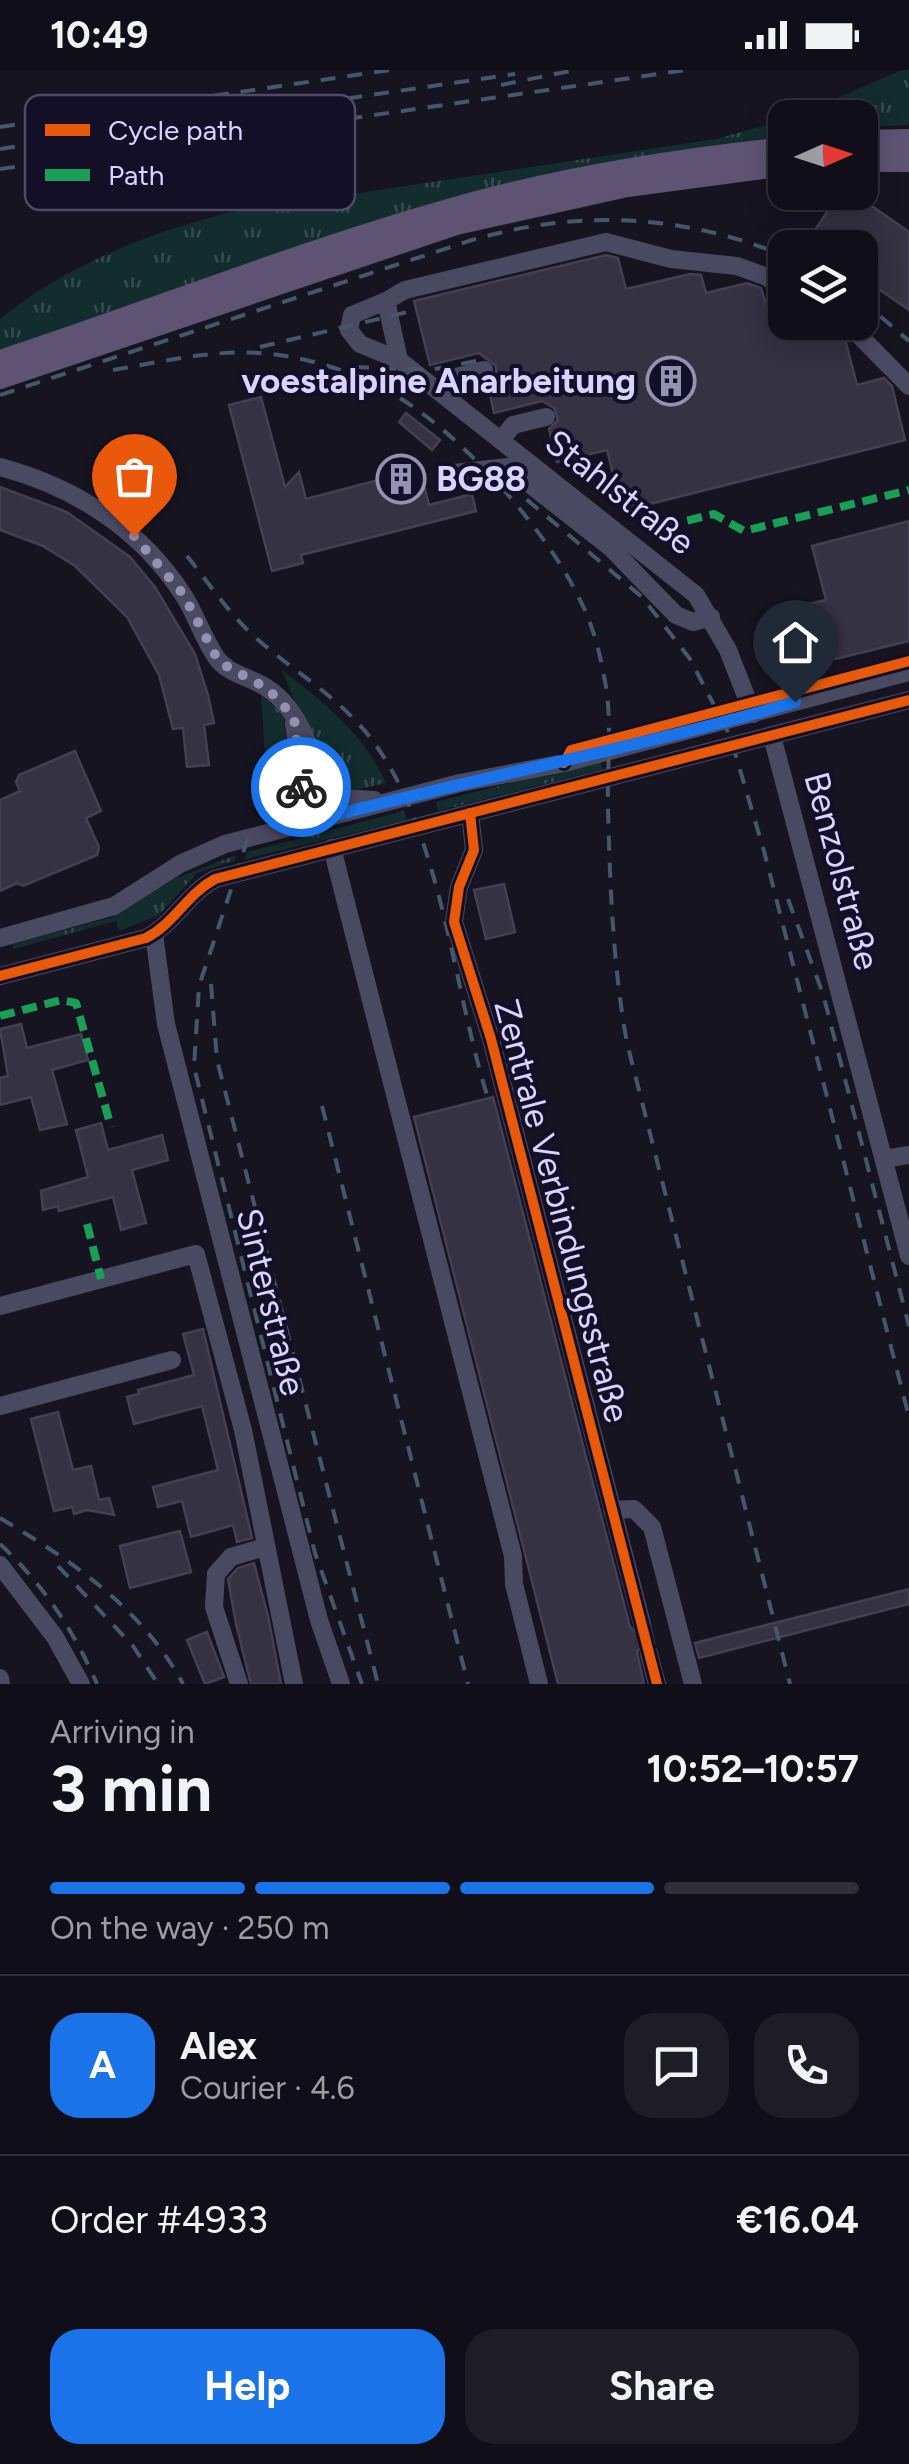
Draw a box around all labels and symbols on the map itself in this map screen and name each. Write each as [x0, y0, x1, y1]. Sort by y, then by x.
legend [25, 95, 355, 210]
north arrow [768, 100, 878, 210]
text: Cycle path [108, 113, 243, 147]
text: Path [108, 158, 164, 192]
building icon: voestalpine Anarbeitung [645, 355, 697, 407]
place label: voestalpine Anarbeitung [241, 360, 636, 402]
street label: Stahlstraße [537, 421, 703, 563]
pin [92, 434, 177, 537]
building icon: BG88 [375, 453, 427, 505]
place label: BG88 [436, 458, 526, 500]
pin [753, 600, 838, 703]
courier [251, 737, 351, 837]
street label: Benzolstraße [795, 767, 889, 975]
street label: Zentrale Verbindungsstraße [485, 995, 639, 1427]
street label: Sinterstraße [227, 1204, 315, 1400]

